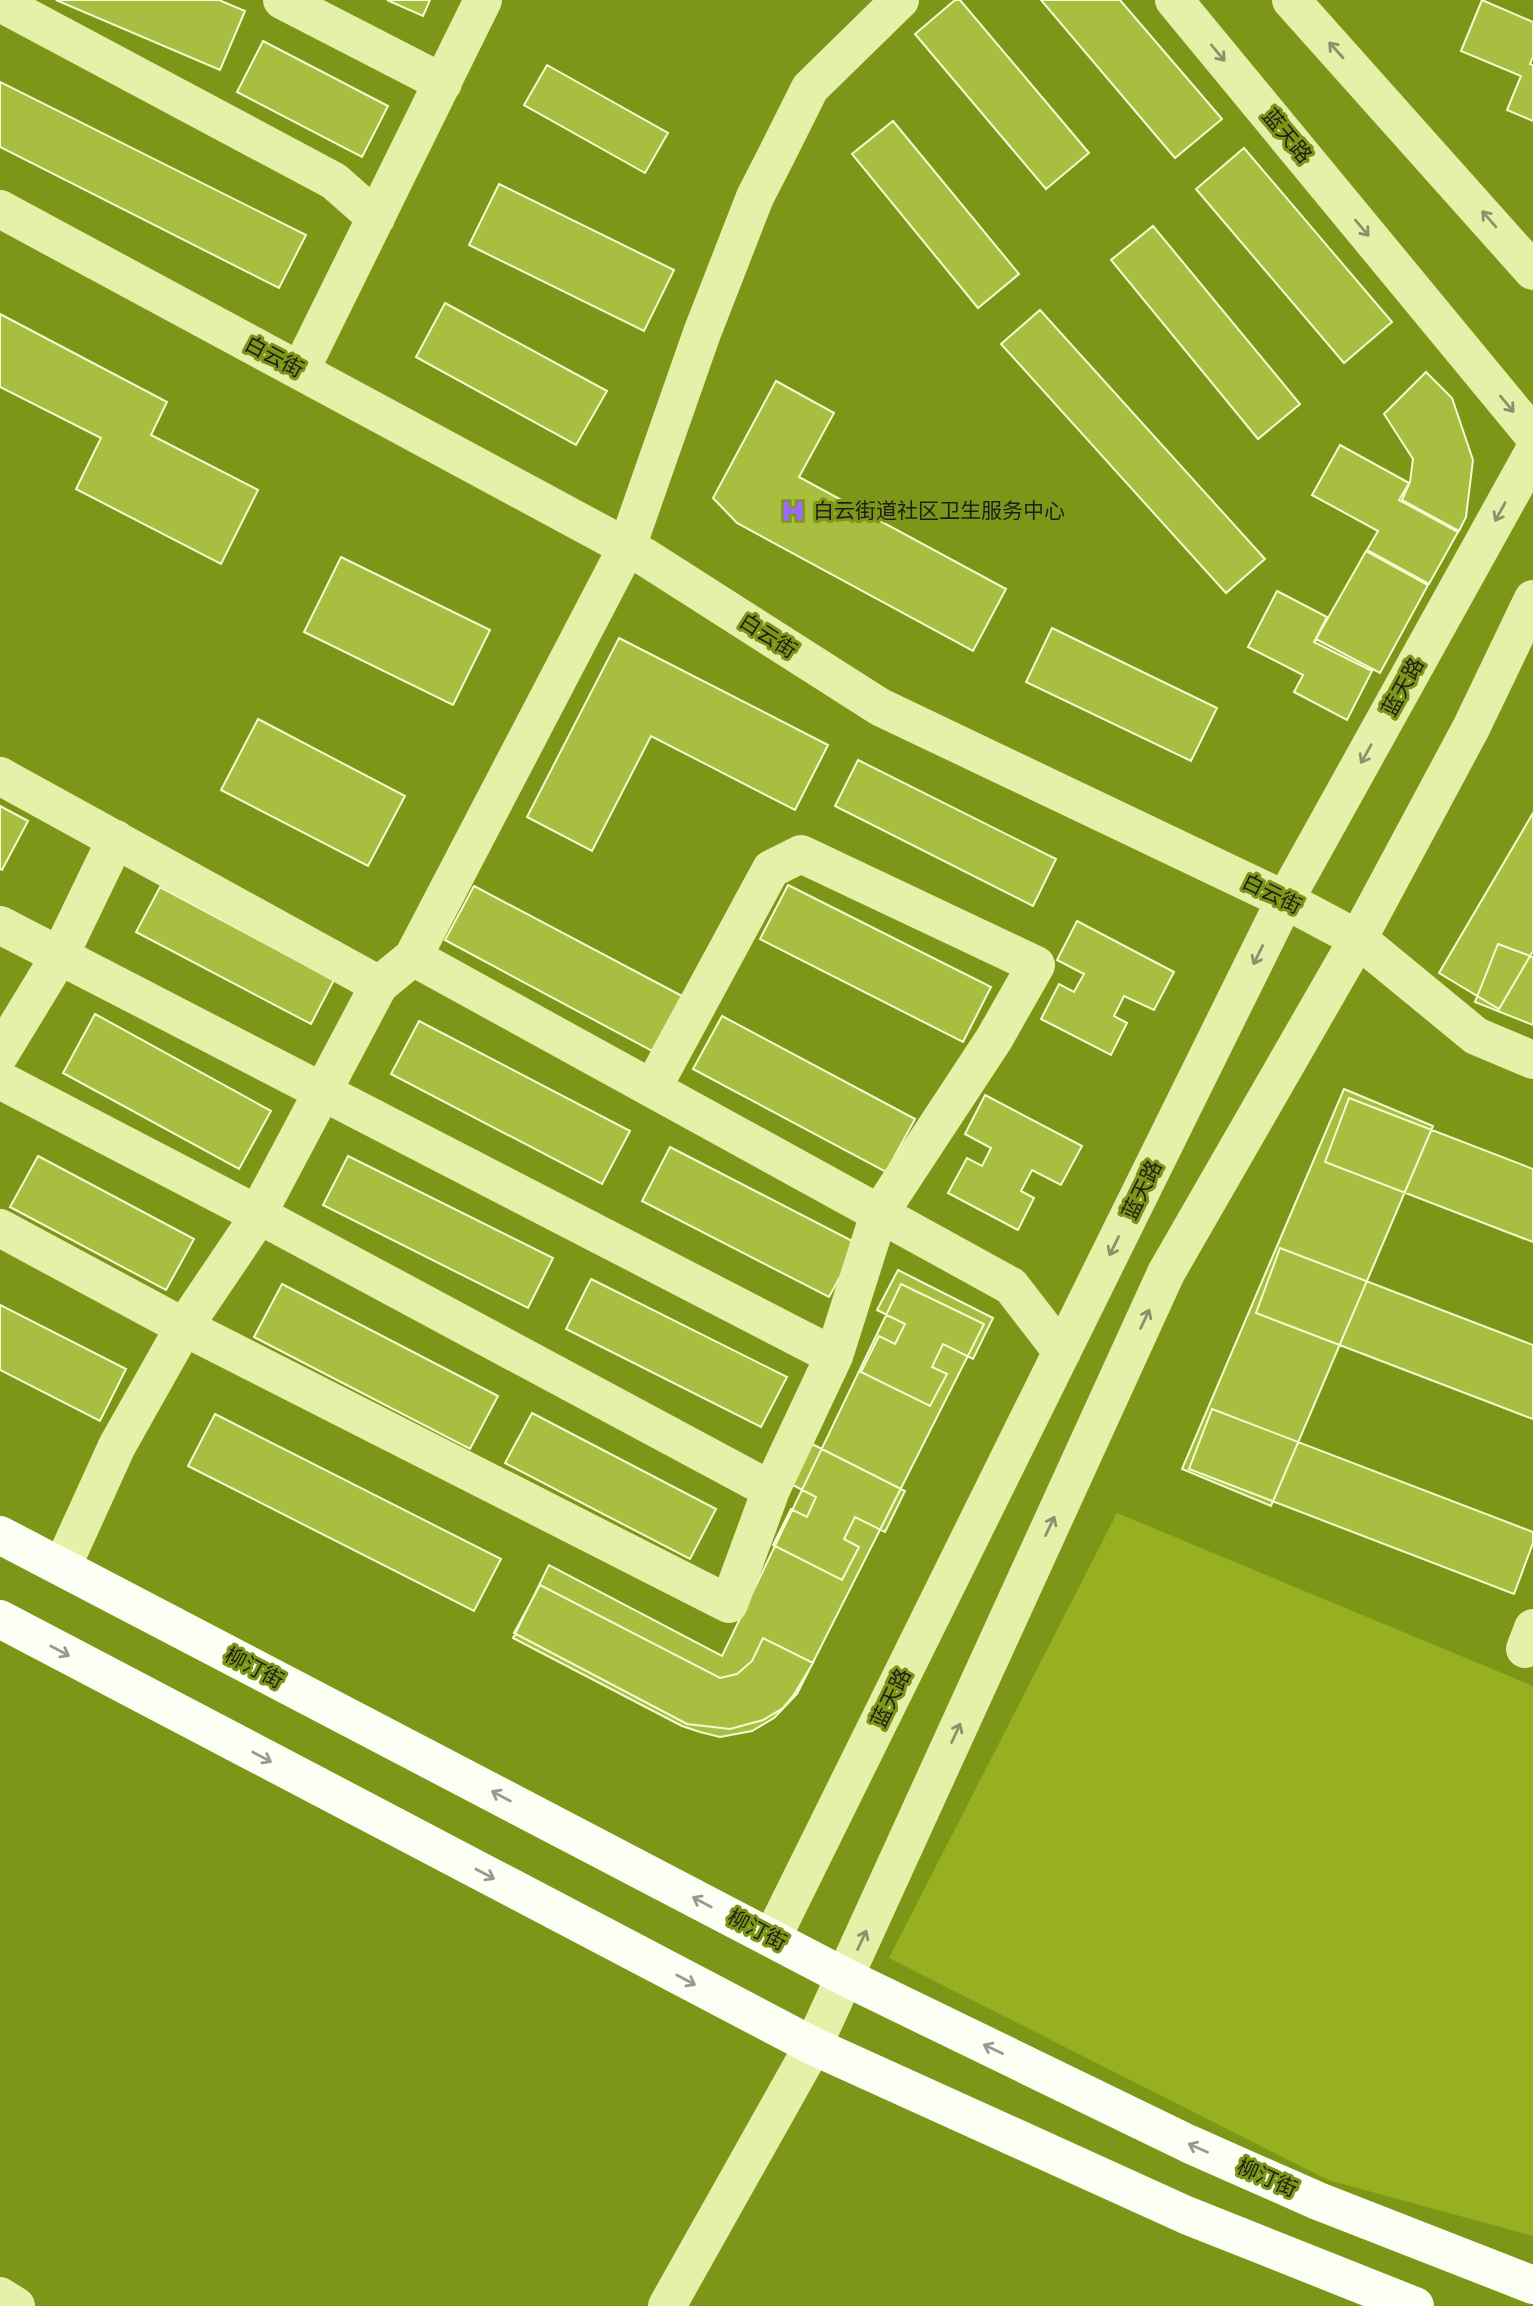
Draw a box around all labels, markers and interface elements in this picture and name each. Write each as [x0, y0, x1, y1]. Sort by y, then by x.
one-way arrow [1328, 41, 1344, 59]
one-way arrow [1210, 43, 1225, 61]
street label: 蓝天路 [1258, 103, 1318, 168]
one-way arrow [1481, 210, 1497, 228]
one-way arrow [1355, 219, 1370, 237]
street label: 白云街 [241, 330, 308, 382]
one-way arrow [1499, 394, 1515, 412]
hospital icon: 白云街道社区卫生服务中心 [779, 497, 807, 525]
place label: 白云街道社区卫生服务中心 [813, 497, 1065, 523]
one-way arrow [1493, 502, 1507, 522]
street label: 白云街 [735, 607, 802, 663]
street label: 蓝天路 [1375, 653, 1429, 720]
one-way arrow [1359, 744, 1373, 764]
street label: 白云街 [1238, 868, 1306, 919]
one-way arrow [1251, 944, 1265, 965]
street label: 蓝天路 [1116, 1156, 1167, 1224]
one-way arrow [1107, 1235, 1121, 1256]
one-way arrow [1139, 1309, 1152, 1330]
one-way arrow [1044, 1516, 1057, 1537]
street label: 柳汀街 [221, 1641, 288, 1693]
one-way arrow [50, 1644, 70, 1658]
street label: 蓝天路 [865, 1664, 916, 1732]
one-way arrow [950, 1723, 963, 1744]
one-way arrow [251, 1751, 272, 1764]
one-way arrow [491, 1789, 512, 1803]
one-way arrow [474, 1868, 495, 1881]
one-way arrow [693, 1894, 713, 1908]
street label: 柳汀街 [724, 1903, 791, 1955]
one-way arrow [855, 1930, 869, 1951]
one-way arrow [675, 1974, 696, 1987]
one-way arrow [983, 2041, 1004, 2055]
one-way arrow [1187, 2141, 1209, 2154]
street label: 柳汀街 [1233, 2152, 1301, 2202]

